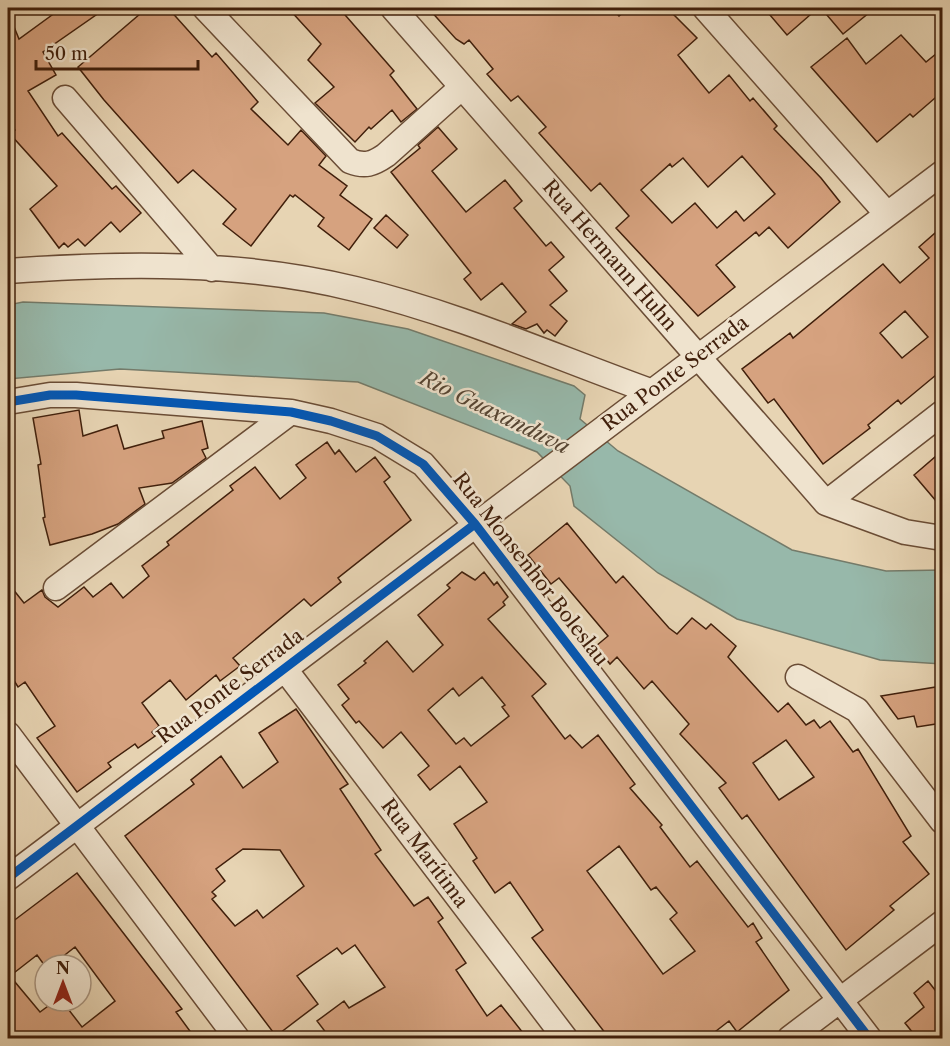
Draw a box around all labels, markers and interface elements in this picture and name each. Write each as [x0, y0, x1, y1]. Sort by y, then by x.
scale bar [36, 33, 198, 71]
text: 50 m [45, 43, 88, 65]
street label: Rua Hermann Huhn [538, 174, 683, 336]
street label: Rua Ponte Serrada [597, 310, 753, 436]
water label: Rio Guaxanduva [414, 364, 574, 459]
street label: Rua Monsenhor Boleslau [448, 468, 614, 670]
street label: Rua Ponte Serrada [152, 623, 308, 749]
street label: Rua Marítima [376, 794, 474, 912]
north arrow [33, 953, 93, 1013]
text: N [56, 958, 70, 978]

